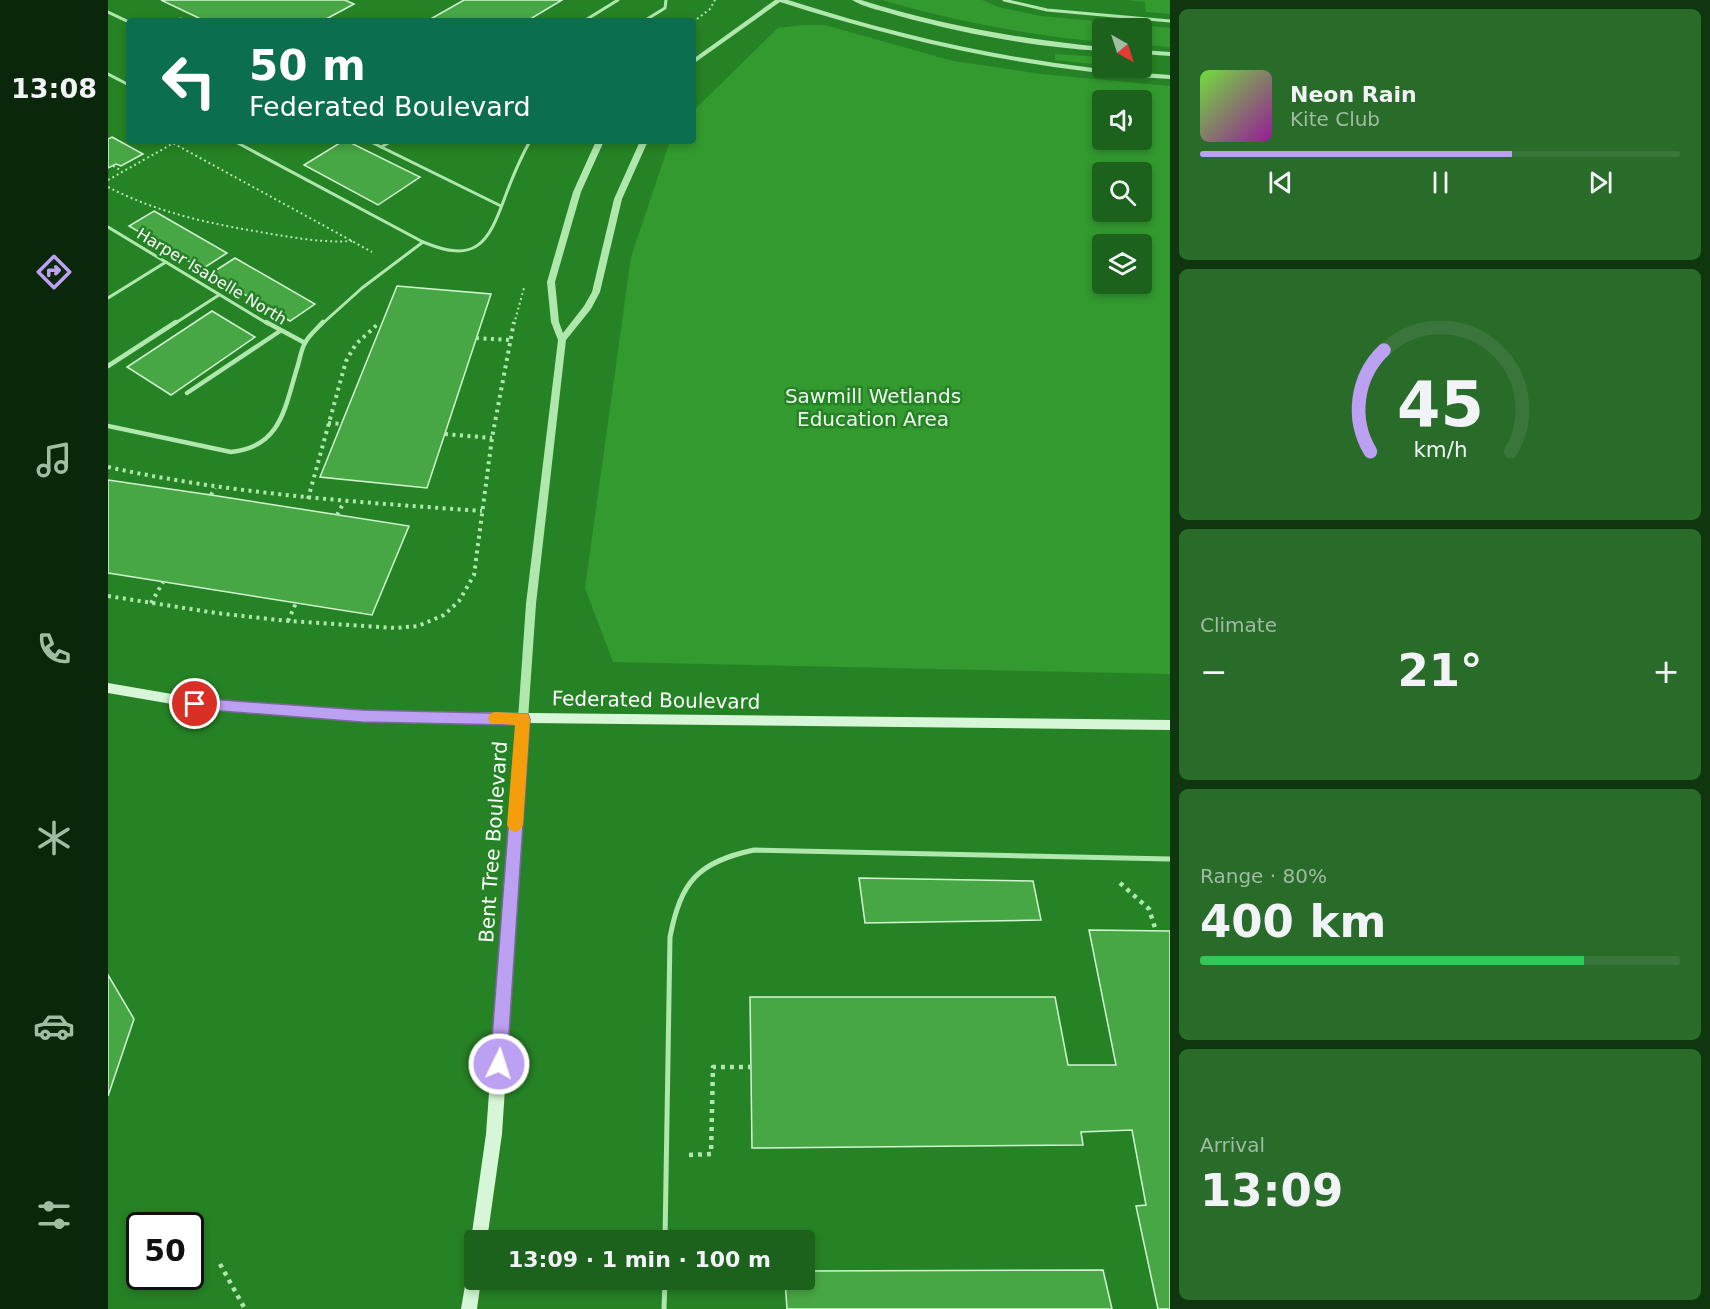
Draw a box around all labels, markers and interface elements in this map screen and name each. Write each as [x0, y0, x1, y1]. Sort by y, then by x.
north arrow [1092, 18, 1152, 78]
map controls [1092, 18, 1152, 294]
text: 50 m [249, 41, 366, 90]
icon: left [150, 42, 228, 120]
text: 13:08 [11, 73, 97, 104]
text: Neon Rain [1290, 82, 1417, 107]
button: sound [1092, 90, 1152, 150]
text: Federated Boulevard [249, 91, 531, 122]
text: Kite Club [1290, 107, 1380, 131]
button: search [1092, 162, 1152, 222]
icon: previous [1264, 166, 1297, 199]
icon: pause [1424, 166, 1457, 199]
icon: next [1584, 166, 1617, 199]
street label: Harper Isabelle North [133, 224, 290, 329]
button: layers [1092, 234, 1152, 294]
icon: directions [33, 251, 75, 293]
text: 45 [1397, 368, 1483, 441]
park label: Sawmill Wetlands Education Area [785, 384, 961, 431]
text: km/h [1413, 437, 1467, 462]
icon: music [33, 439, 75, 481]
text: Climate [1200, 613, 1277, 637]
icon: phone [33, 628, 75, 670]
text: 21° [1397, 644, 1483, 697]
text: − [1200, 652, 1228, 691]
text: + [1652, 652, 1680, 691]
pin [169, 678, 220, 729]
street label: Federated Boulevard [552, 686, 760, 714]
icon: arrive [178, 687, 211, 720]
street label: Bent Tree Boulevard [474, 740, 512, 944]
icon: climate [33, 817, 75, 859]
text: Range · 80% [1200, 864, 1327, 888]
text: 400 km [1200, 895, 1386, 948]
icon: car [33, 1005, 75, 1047]
position arrow [467, 1032, 531, 1096]
text: Arrival [1200, 1133, 1265, 1157]
text: 13:09 [1200, 1164, 1343, 1217]
icon: filters [33, 1194, 75, 1236]
speed limit sign: 50 [126, 1212, 204, 1290]
text: 13:09 · 1 min · 100 m [508, 1247, 771, 1272]

